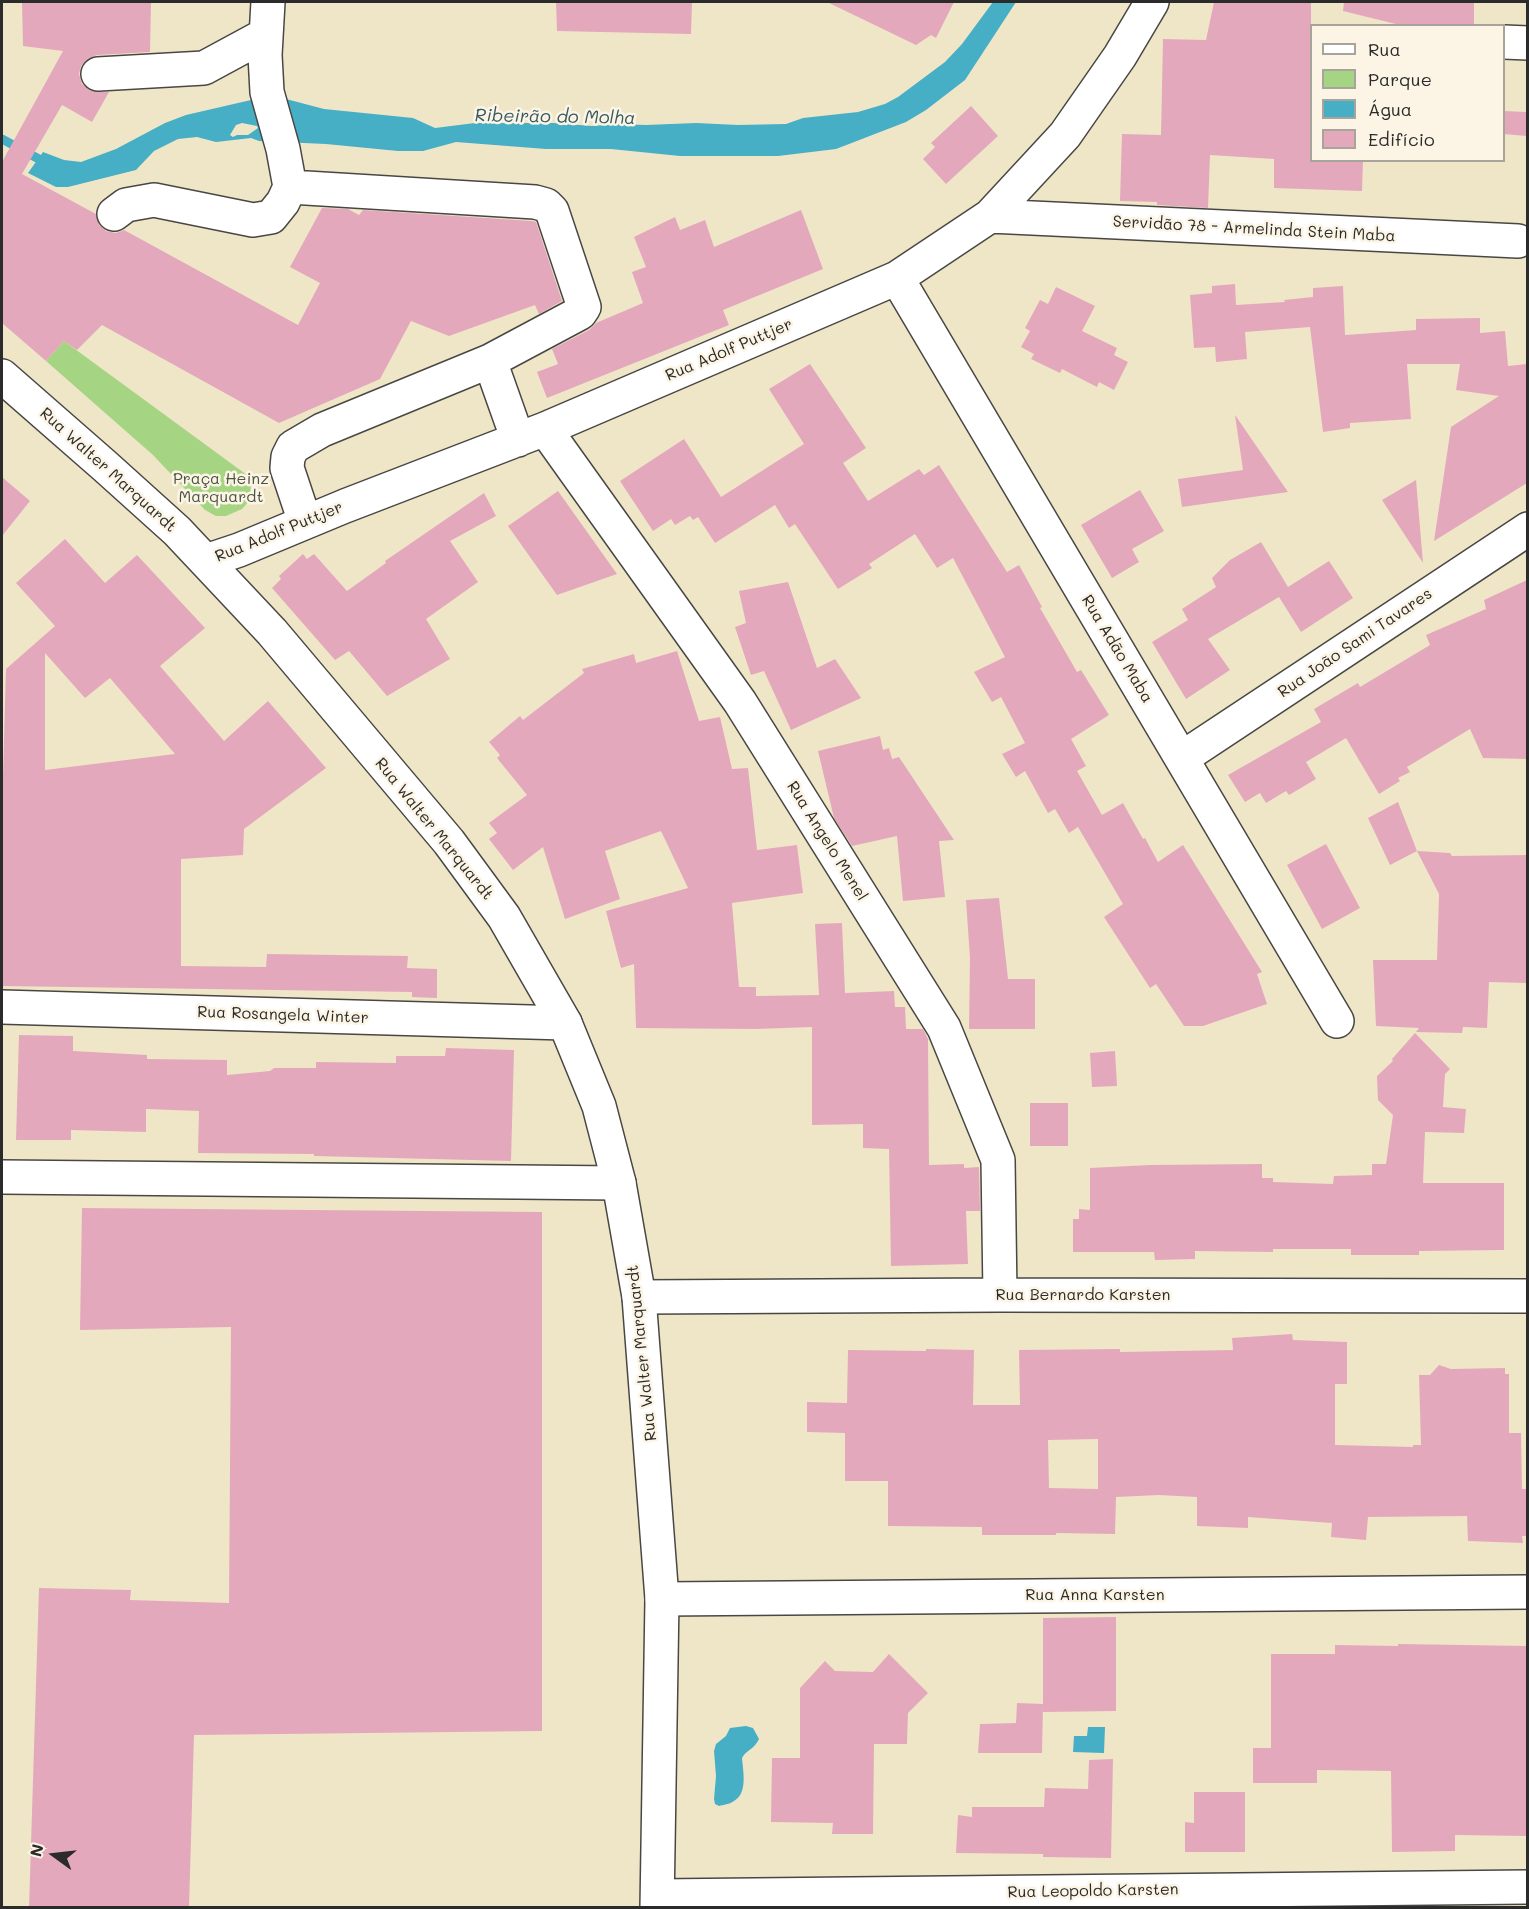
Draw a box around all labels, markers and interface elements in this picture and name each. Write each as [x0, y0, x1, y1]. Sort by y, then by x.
legend [1310, 24, 1505, 162]
text: Rua [1368, 37, 1401, 61]
text: Parque [1368, 67, 1432, 91]
text: Água [1368, 97, 1412, 121]
water label: Ribeirão do Molha [475, 105, 635, 129]
text: Edifício [1368, 127, 1435, 151]
street label: Servidão 78 - Armelinda Stein Maba [1112, 212, 1396, 246]
street label: Rua Adolf Puttjer [663, 315, 795, 385]
street label: Rua Walter Marquardt [36, 404, 180, 536]
park label: Praça Heinz Marquardt [173, 469, 269, 507]
street label: Rua Adolf Puttjer [212, 498, 346, 566]
street label: Rua João Sami Tavares [1274, 584, 1436, 702]
street label: Rua Adão Maba [1077, 591, 1157, 707]
street label: Rua Walter Marquardt [371, 754, 497, 904]
street label: Rua Angelo Menel [782, 778, 872, 904]
street label: Rua Rosangela Winter [197, 1002, 369, 1028]
street label: Rua Walter Marquardt [623, 1264, 661, 1442]
street label: Rua Bernardo Karsten [996, 1285, 1170, 1305]
street label: Rua Anna Karsten [1025, 1585, 1165, 1605]
north arrow [24, 1825, 84, 1885]
text: N [24, 1842, 48, 1859]
street label: Rua Leopoldo Karsten [1007, 1880, 1179, 1902]

